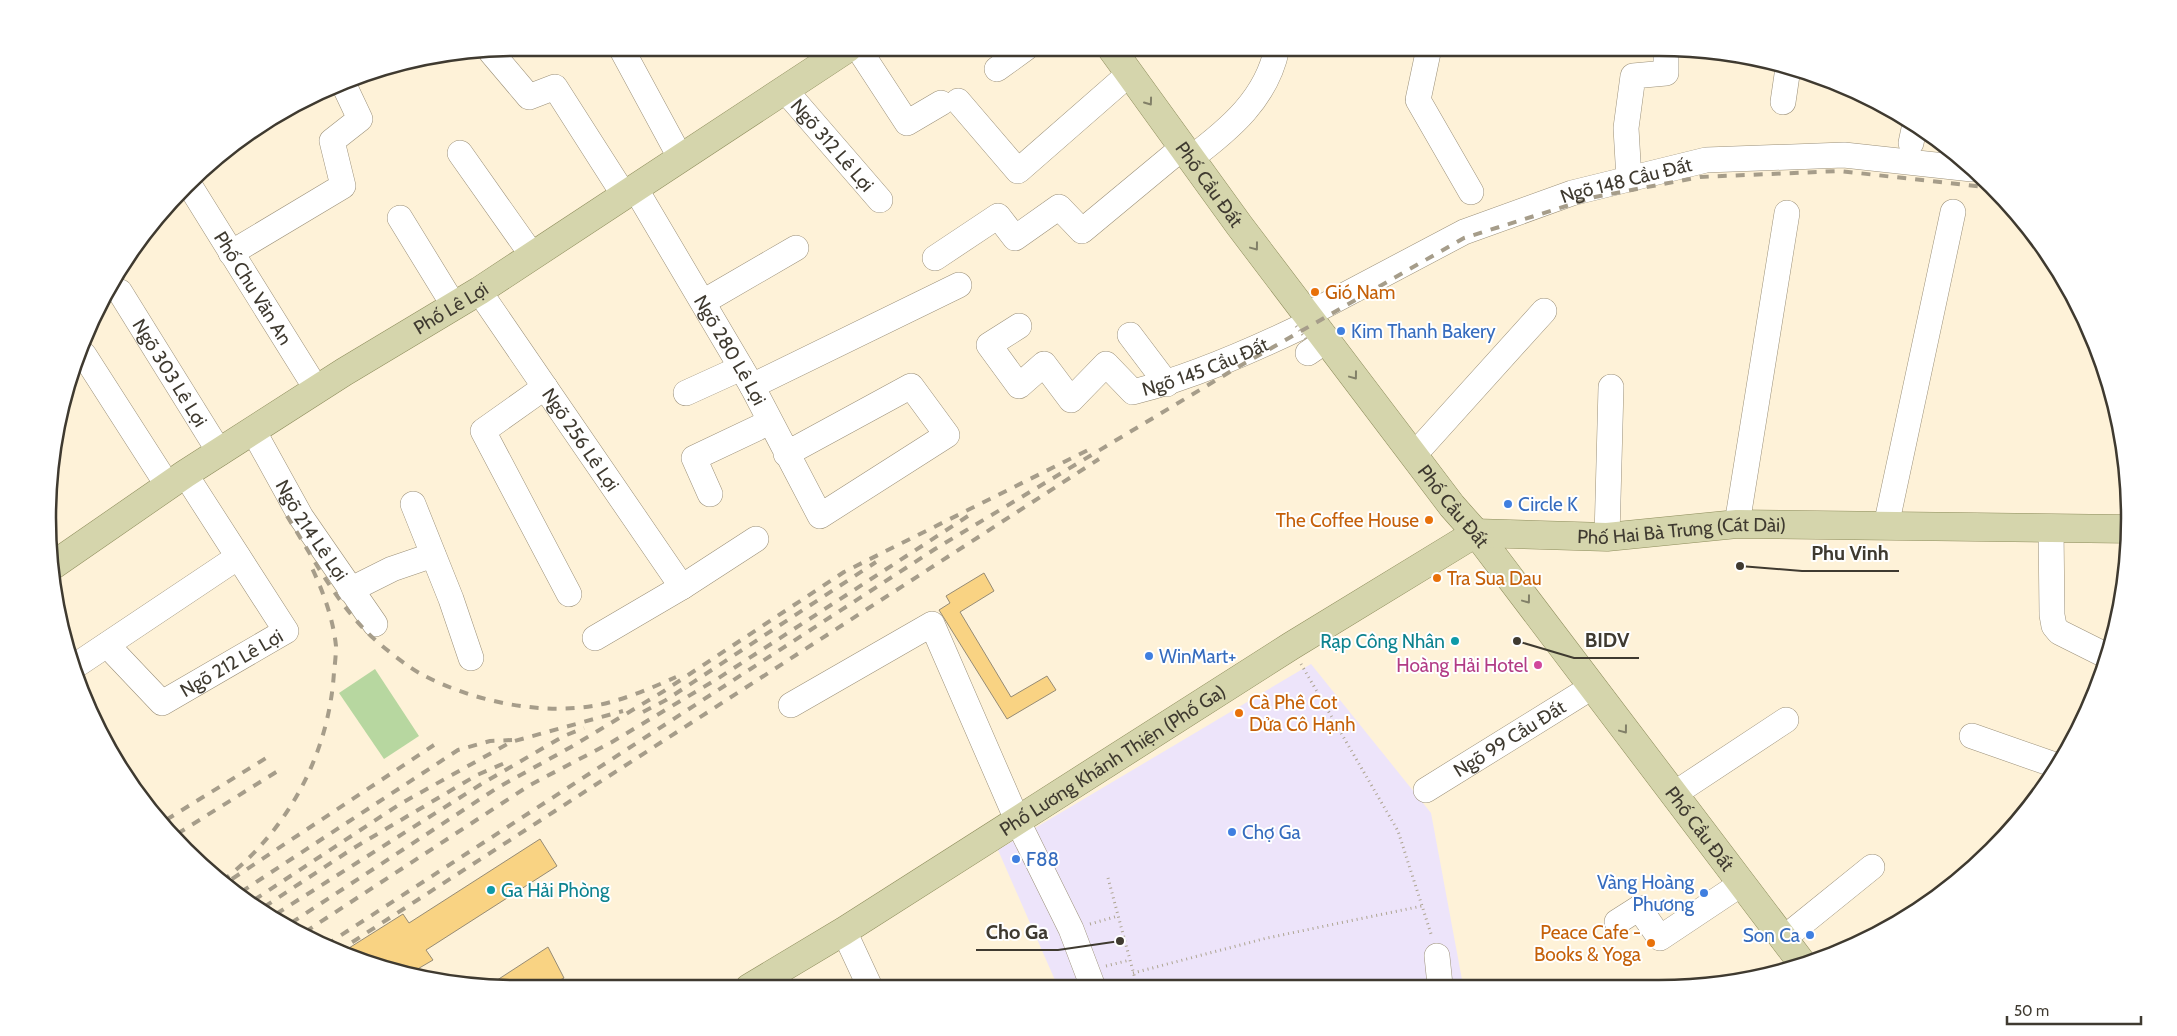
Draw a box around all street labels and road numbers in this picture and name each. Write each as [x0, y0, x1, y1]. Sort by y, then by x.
street label: Ngõ 312 Lê Lợi [786, 94, 879, 196]
street label: Phố Cầu Đất [1171, 137, 1248, 232]
street label: Ngõ 148 Cầu Đất [1557, 152, 1695, 208]
street label: Phố Chu Văn An [209, 227, 297, 349]
street label: Phố Lê Lợi [409, 277, 492, 339]
street label: Ngõ 280 Lê Lợi [689, 291, 771, 409]
street label: Ngõ 303 Lê Lợi [128, 315, 212, 431]
street label: Ngõ 145 Cầu Đất [1139, 332, 1272, 401]
street label: Ngõ 256 Lê Lợi [537, 384, 624, 495]
street label: Phố Cầu Đất [1413, 460, 1495, 552]
street label: Ngõ 214 Lê Lợi [271, 475, 353, 585]
street label: Phố Hai Bà Trưng (Cát Dài) [1577, 512, 1786, 549]
street label: Ngõ 212 Lê Lợi [176, 624, 287, 702]
street label: Phố Lương Khánh Thiện (Phố Ga) [995, 679, 1230, 840]
street label: Ngõ 99 Cầu Đất [1449, 695, 1570, 782]
street label: Phố Cầu Đất [1661, 782, 1740, 876]

